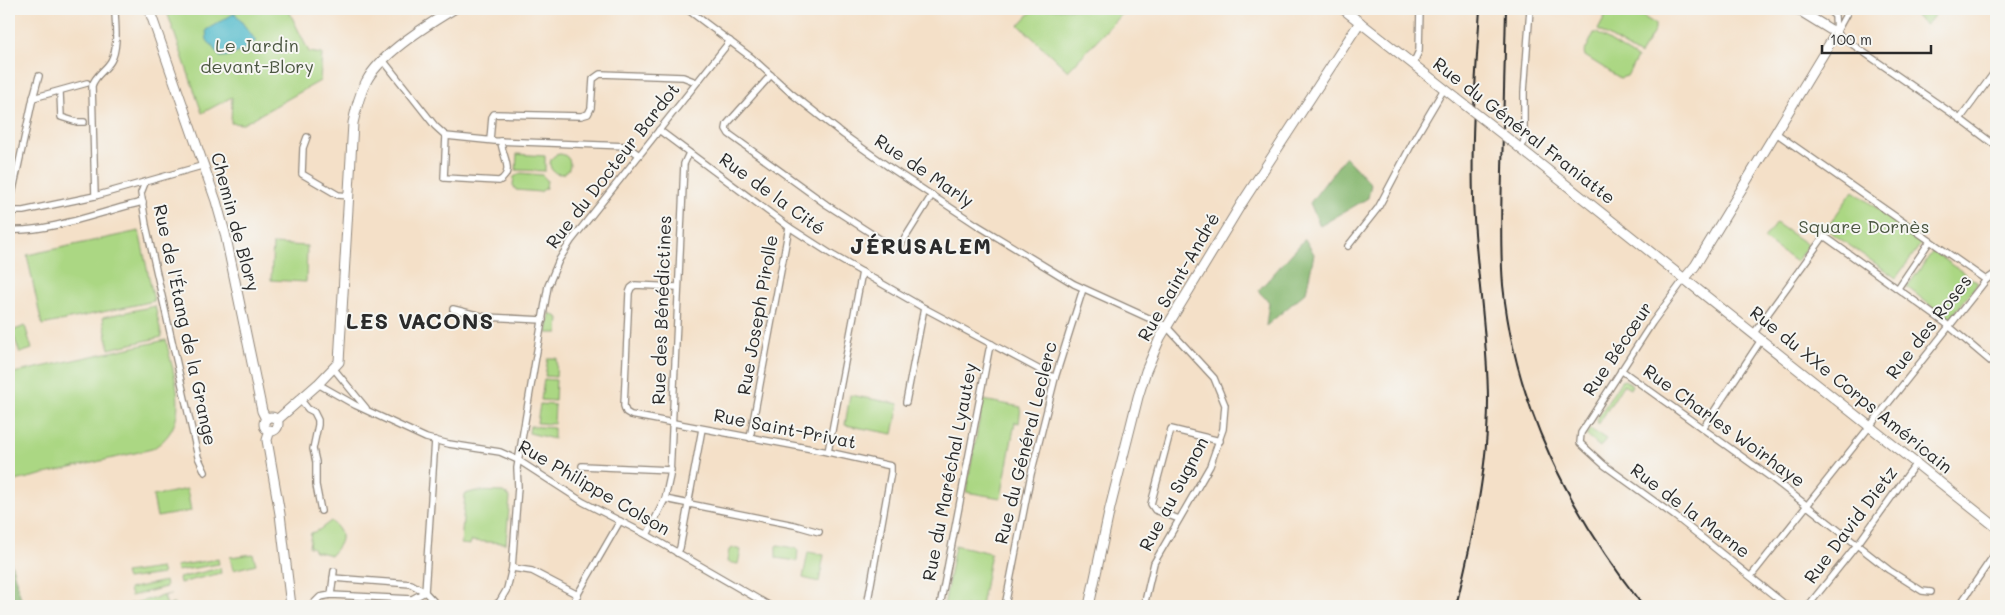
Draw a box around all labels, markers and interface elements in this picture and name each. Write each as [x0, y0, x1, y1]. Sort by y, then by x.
scale bar [1822, 22, 1931, 54]
text: 100 m [1830, 29, 1872, 49]
park label: Le Jardin devant-Blory [200, 33, 314, 78]
street label: Rue du Général Franiatte [1428, 51, 1621, 209]
street label: Rue du Docteur Bardot [540, 78, 684, 253]
street label: Rue de Marly [870, 128, 979, 212]
street label: Rue de la Cité [715, 147, 830, 240]
street label: Chemin de Blory [206, 150, 266, 294]
street label: Rue de l'Étang de la Grange [149, 202, 223, 447]
street label: Rue Saint-André [1132, 208, 1225, 345]
park label: Square Dornès [1799, 214, 1929, 238]
street label: Rue des Bénédictines [646, 215, 676, 405]
district label: JÉRUSALEM [850, 231, 992, 260]
street label: Rue Joseph Pirolle [731, 233, 783, 397]
street label: Rue des Roses [1880, 269, 1977, 383]
street label: Rue Bécœur [1577, 297, 1658, 400]
street label: Rue du XXe Corps Américain [1745, 300, 1958, 478]
district label: LES VACONS [346, 306, 494, 335]
street label: Rue du Général Leclerc [988, 339, 1062, 547]
street label: Rue Charles Woirhaye [1639, 358, 1810, 492]
street label: Rue du Maréchal Lyautey [916, 361, 982, 583]
street label: Rue Saint-Privat [712, 402, 859, 454]
street label: Rue au Sugnon [1133, 432, 1213, 555]
street label: Rue Philippe Colson [514, 434, 675, 540]
street label: Rue de la Marne [1626, 457, 1755, 563]
street label: Rue David Dietz [1798, 461, 1902, 588]

